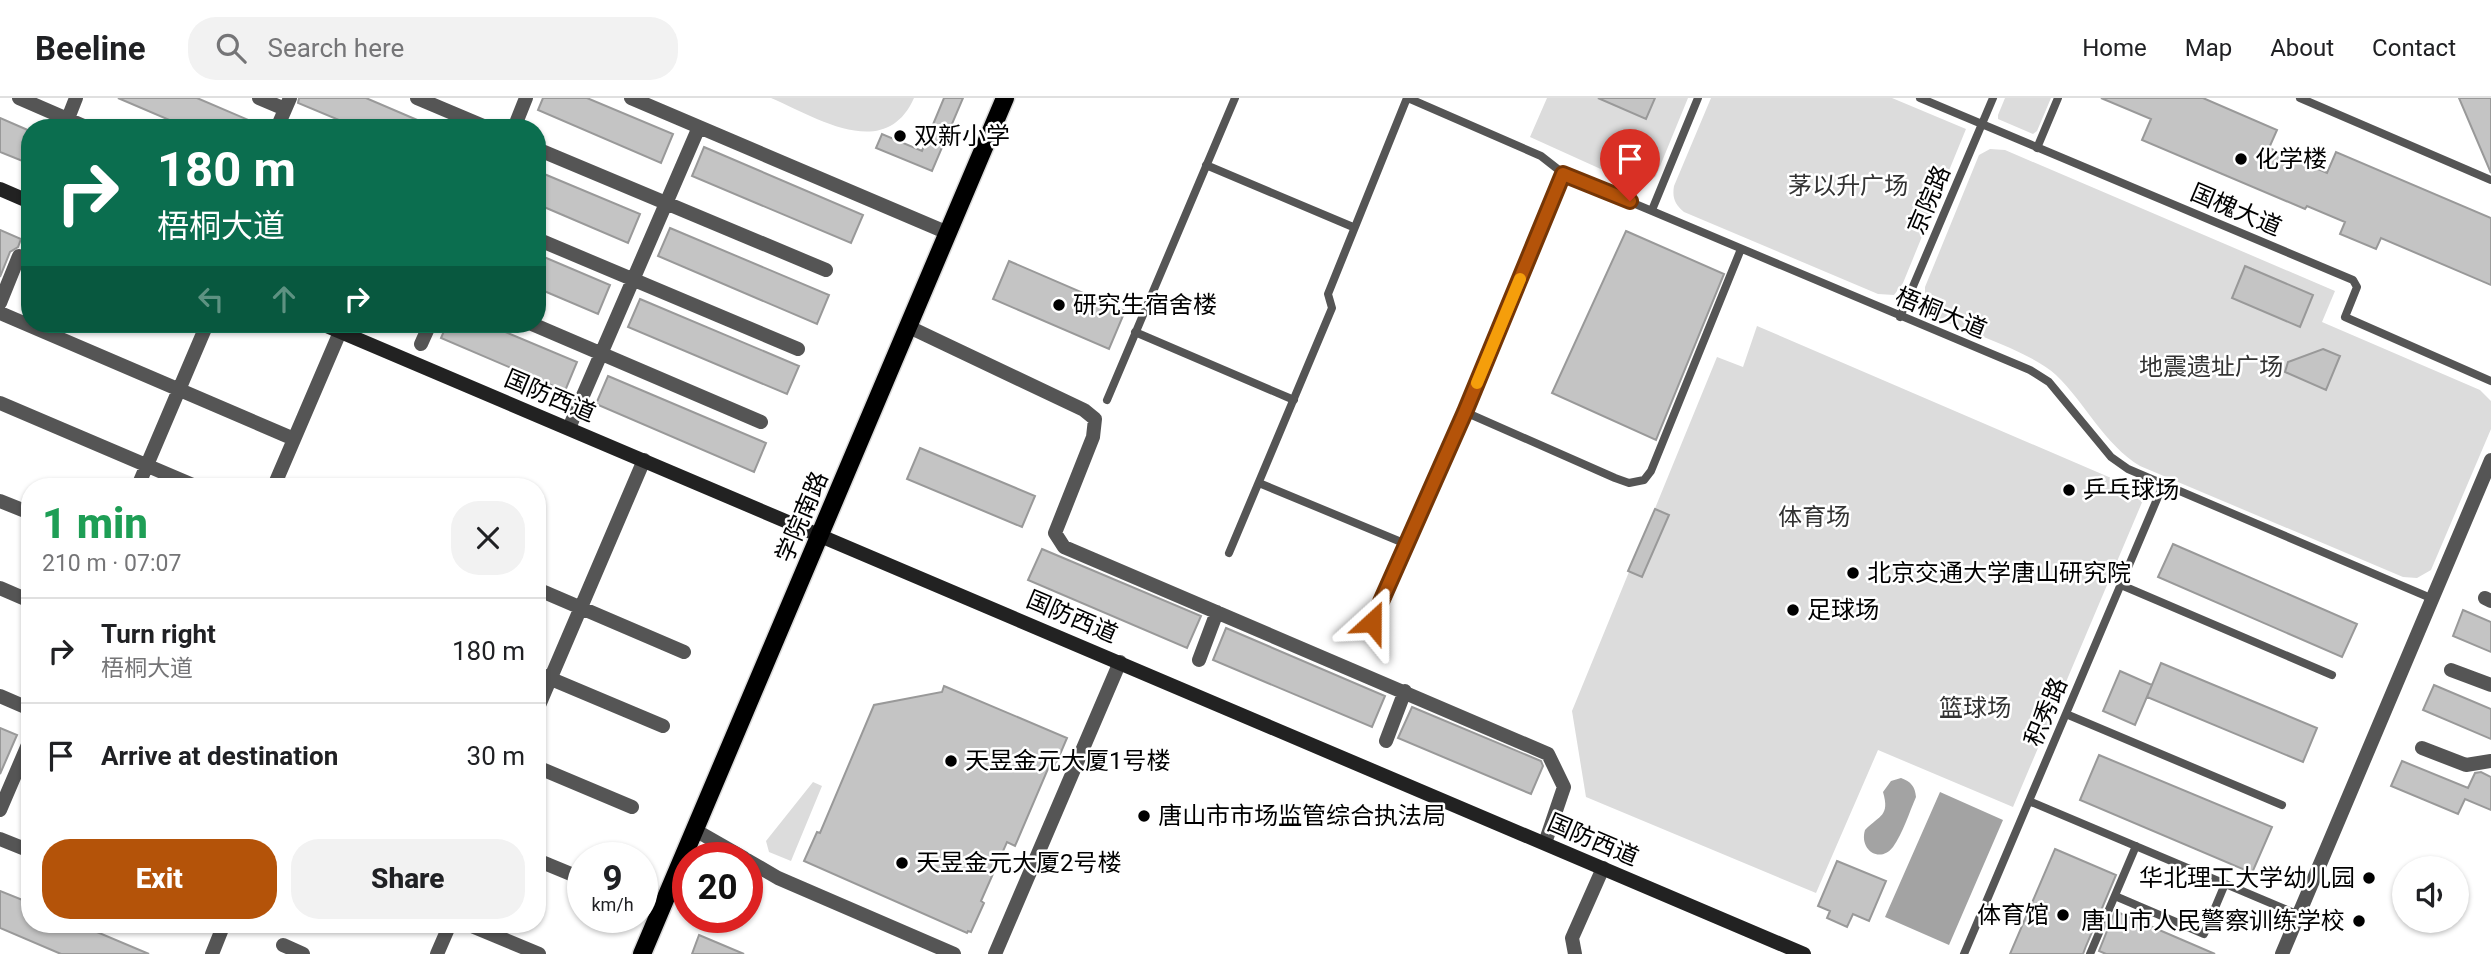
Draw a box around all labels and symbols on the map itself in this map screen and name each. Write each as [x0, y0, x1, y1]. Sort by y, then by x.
place label: 双新小学 [914, 122, 1010, 150]
marker: 双新小学 [892, 128, 908, 144]
pin [1600, 129, 1660, 201]
place label: 化学楼 [2255, 145, 2327, 173]
marker: 化学楼 [2233, 151, 2249, 167]
street label: 京院路 [1902, 161, 1956, 239]
park label: 茅以升广场 [1788, 172, 1908, 200]
street label: 国槐大道 [2186, 178, 2286, 242]
street label: 梧桐大道 [1891, 282, 1991, 344]
place label: 研究生宿舍楼 [1073, 291, 1217, 319]
marker: 研究生宿舍楼 [1051, 297, 1067, 313]
park label: 地震遗址广场 [2139, 353, 2283, 381]
street label: 国防西道 [500, 364, 600, 428]
street label: 学院南路 [770, 467, 834, 567]
place label: 乒乓球场 [2083, 476, 2179, 504]
marker: 乒乓球场 [2061, 482, 2077, 498]
park label: 体育场 [1778, 503, 1850, 531]
place label: 北京交通大学唐山研究院 [1867, 559, 2131, 587]
marker: 北京交通大学唐山研究院 [1845, 565, 1861, 581]
street label: 国防西道 [1022, 585, 1122, 649]
position arrow [1335, 585, 1409, 659]
place label: 足球场 [1807, 596, 1879, 624]
marker: 足球场 [1785, 602, 1801, 618]
street label: 积秀路 [2019, 673, 2073, 751]
park label: 篮球场 [1939, 694, 2011, 722]
place label: 天昱金元大厦1号楼 [965, 747, 1171, 775]
marker: 天昱金元大厦1号楼 [943, 753, 959, 769]
place label: 唐山市市场监管综合执法局 [1158, 802, 1446, 830]
marker: 唐山市市场监管综合执法局 [1136, 808, 1152, 824]
street label: 国防西道 [1543, 808, 1643, 872]
speed limit sign: 20 [672, 842, 763, 933]
place label: 天昱金元大厦2号楼 [916, 849, 1122, 877]
marker: 天昱金元大厦2号楼 [894, 855, 910, 871]
place label: 华北理工大学幼儿园 [2139, 864, 2355, 892]
marker: 华北理工大学幼儿园 [2361, 870, 2377, 886]
place label: 体育馆 [1977, 901, 2049, 929]
marker: 体育馆 [2055, 907, 2071, 923]
place label: 唐山市人民警察训练学校 [2081, 907, 2345, 935]
marker: 唐山市人民警察训练学校 [2351, 913, 2367, 929]

